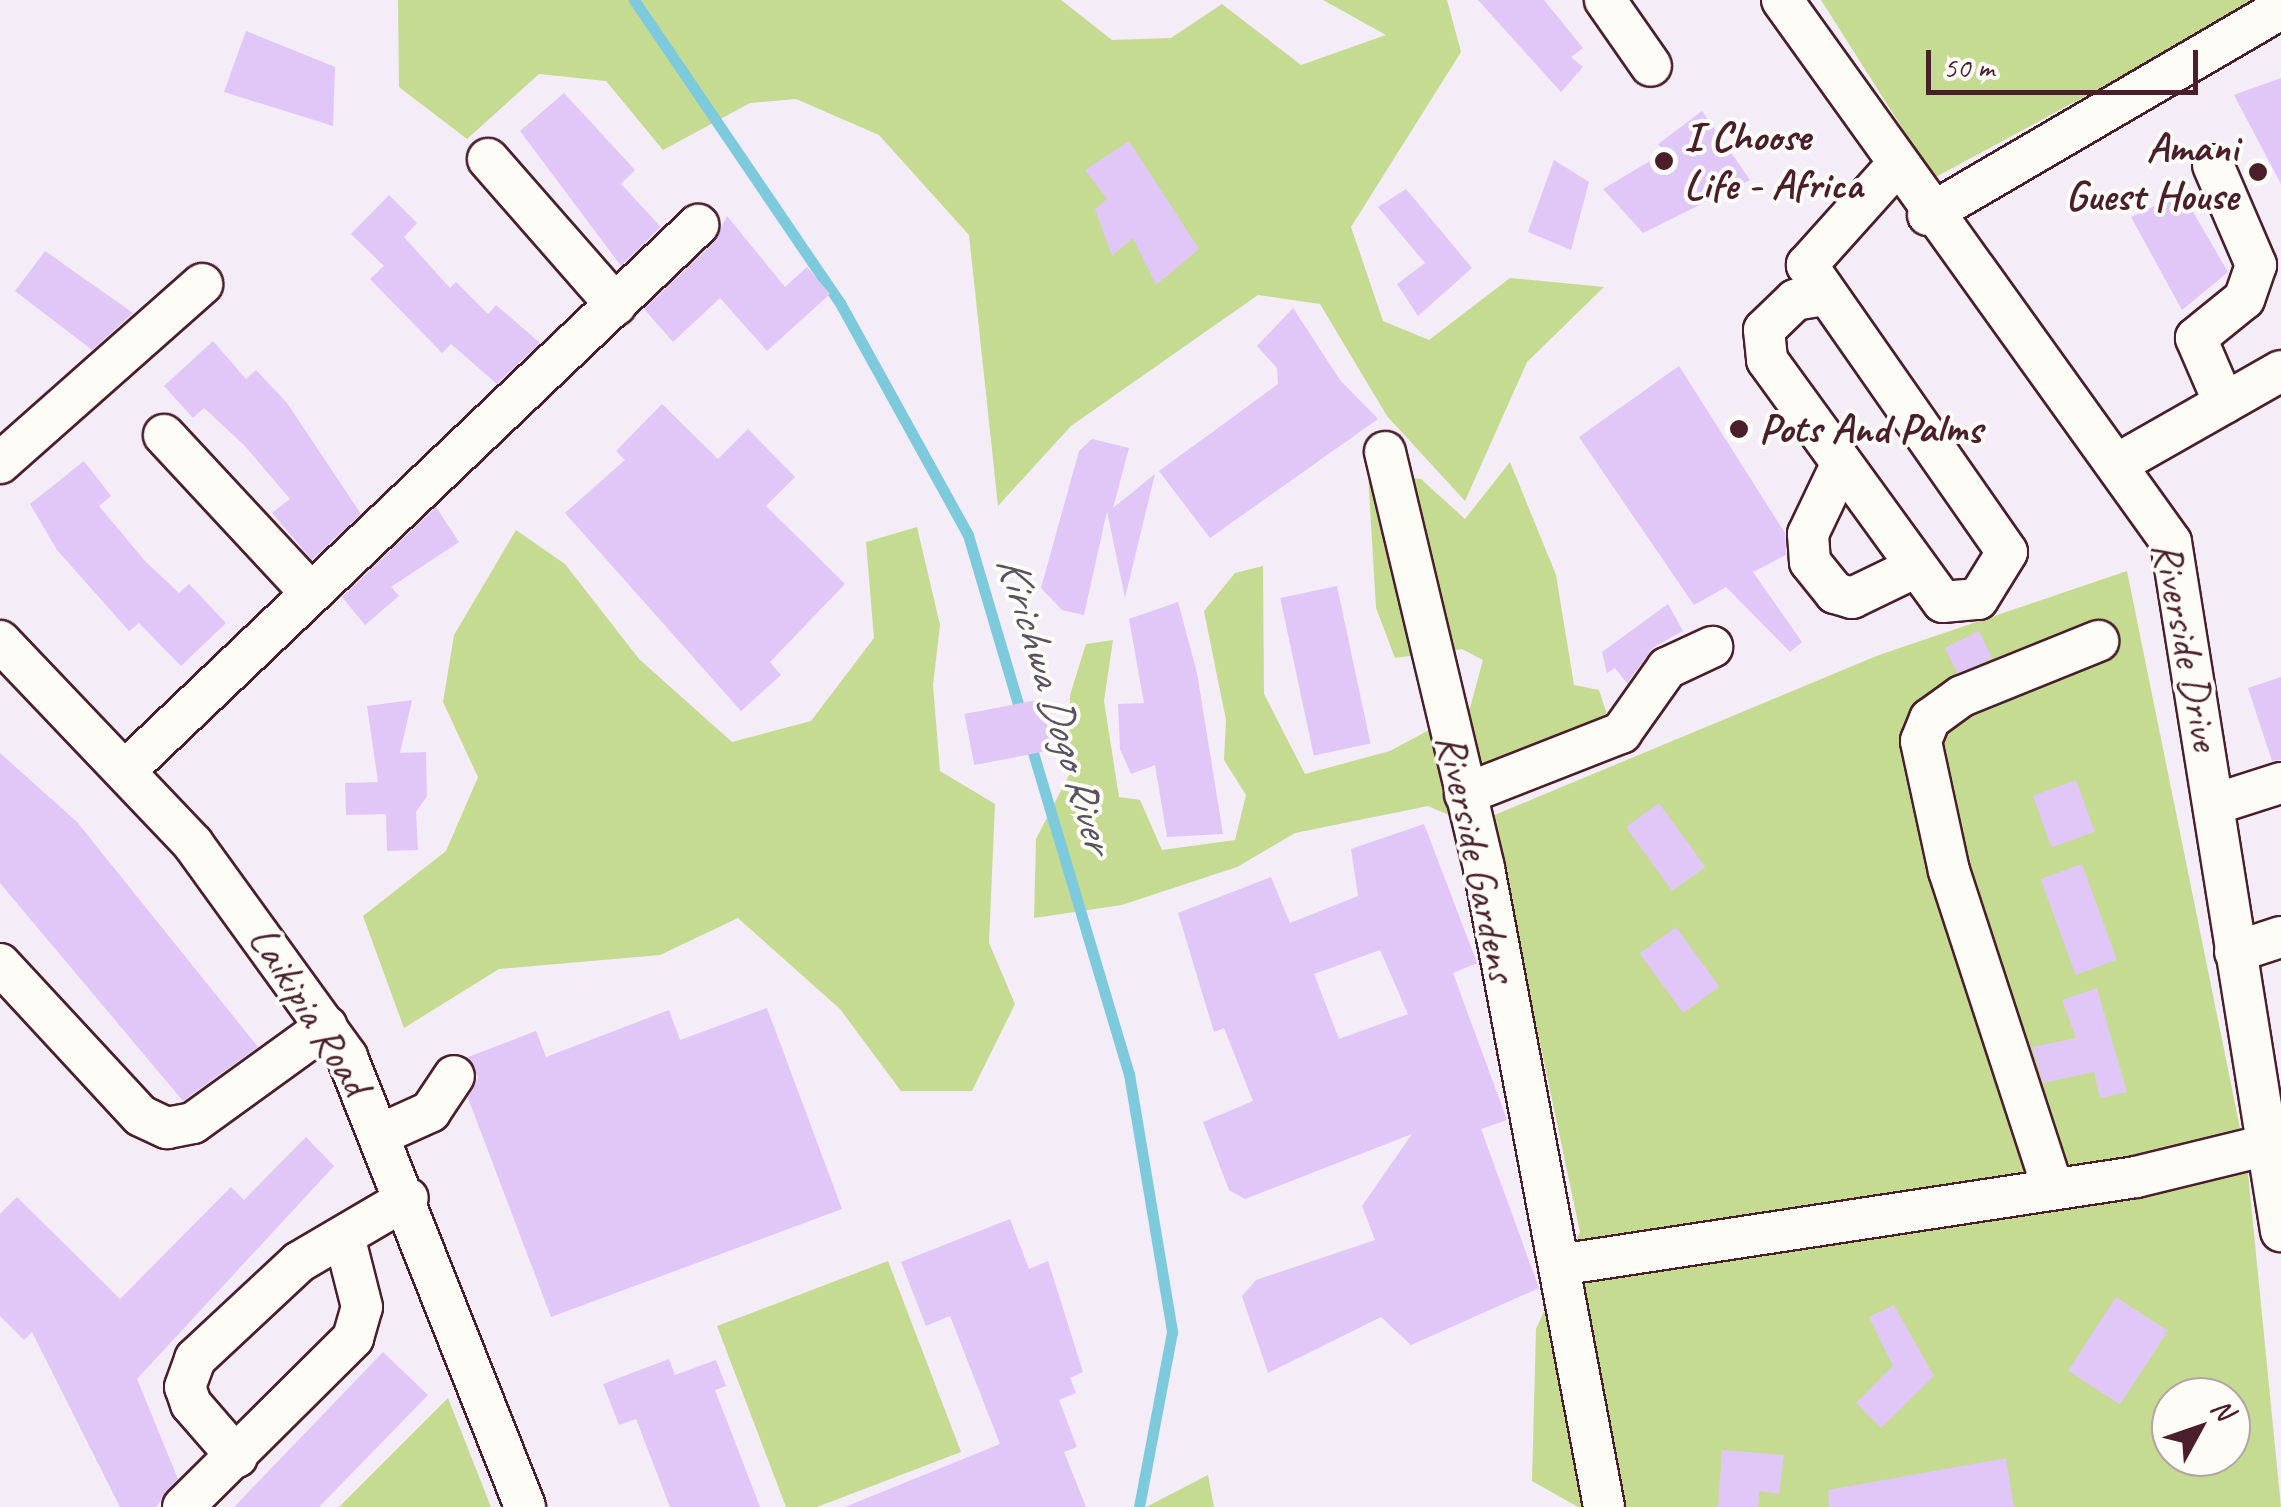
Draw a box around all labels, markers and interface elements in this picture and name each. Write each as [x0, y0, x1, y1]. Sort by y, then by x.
scale bar [1931, 30, 2204, 92]
text: 50 m [1943, 48, 1994, 86]
place label: I Choose Life - Africa [1684, 112, 1862, 210]
place label: Amani Guest House [2065, 123, 2238, 222]
marker: I Choose Life - Africa [1653, 150, 1675, 172]
marker: Amani Guest House [2247, 161, 2269, 183]
place label: Pots And Palms [1759, 404, 1983, 454]
marker: Pots And Palms [1728, 418, 1750, 440]
street label: Riverside Drive [2141, 537, 2231, 755]
water label: Kirichwa Dogo River [984, 548, 1126, 858]
street label: Riverside Gardens [1425, 729, 1527, 987]
street label: Laikipia Road [238, 918, 380, 1104]
north arrow [2151, 1377, 2251, 1477]
text: N [2204, 1391, 2242, 1427]

